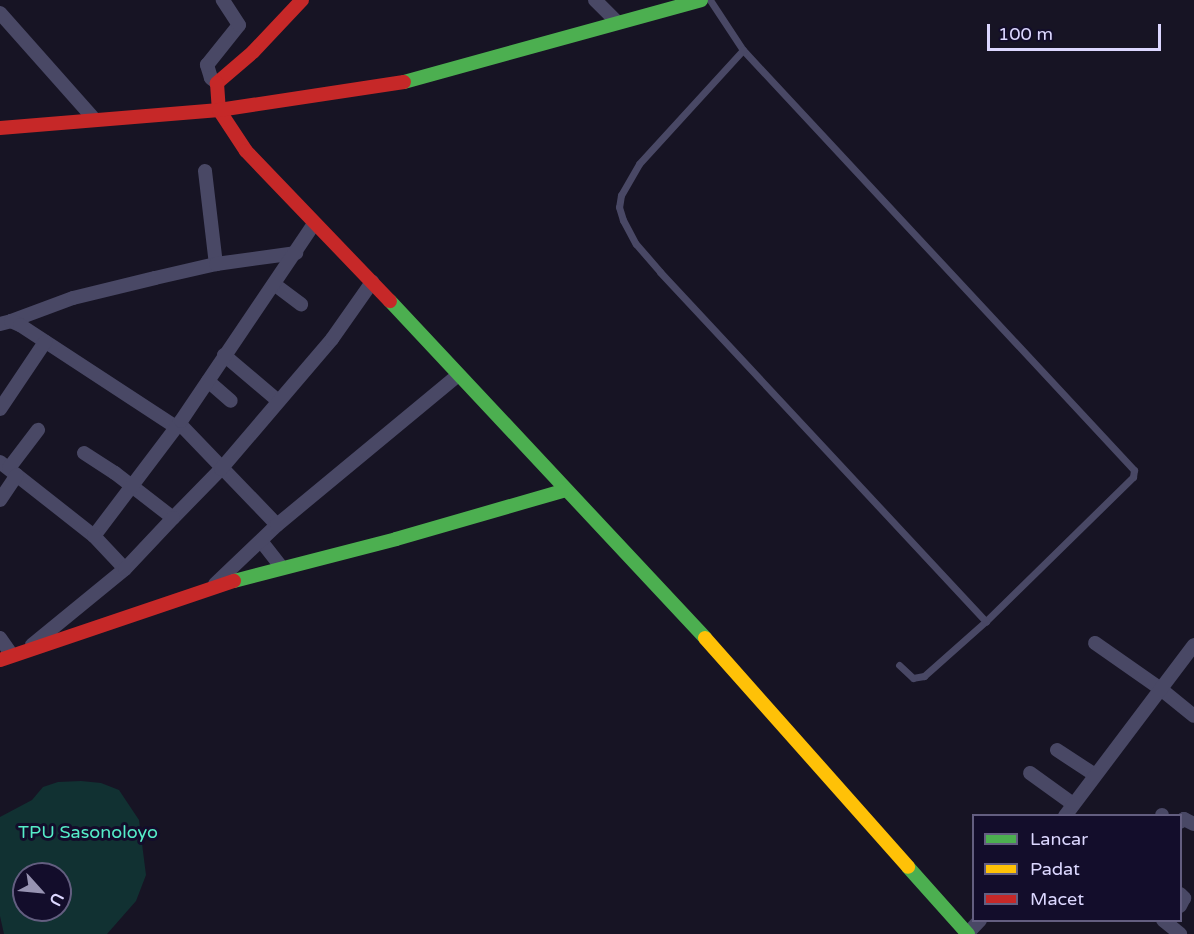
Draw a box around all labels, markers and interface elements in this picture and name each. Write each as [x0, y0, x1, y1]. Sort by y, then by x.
scale bar [990, 12, 1164, 50]
text: 100 m [998, 23, 1053, 45]
legend [972, 814, 1182, 922]
park label: TPU Sasonoloyo [18, 821, 158, 843]
text: Lancar [1030, 828, 1088, 850]
text: Padat [1030, 858, 1080, 880]
north arrow [12, 862, 72, 922]
text: Macet [1030, 888, 1084, 910]
text: U [45, 889, 68, 909]

